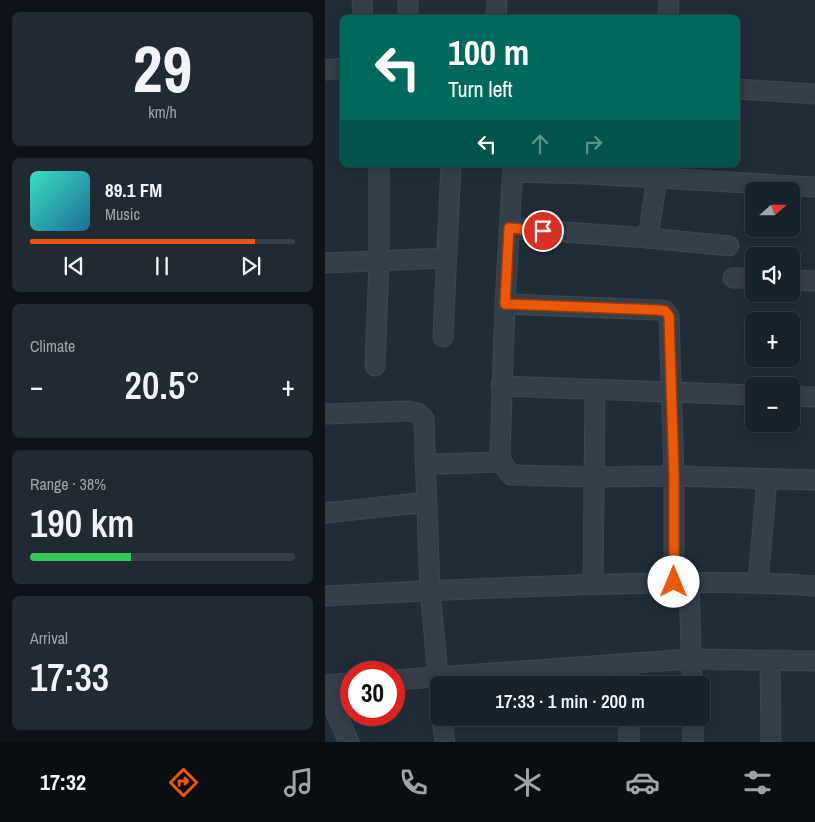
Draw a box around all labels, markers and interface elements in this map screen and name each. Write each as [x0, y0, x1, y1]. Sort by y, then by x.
text: 29 [133, 25, 192, 112]
text: 100 m [448, 29, 529, 76]
icon: left [365, 35, 430, 100]
text: Turn left [448, 74, 513, 104]
text: km/h [148, 101, 177, 123]
icon: left [473, 130, 501, 158]
icon: ahead [526, 130, 554, 158]
icon: right [579, 130, 607, 158]
text: 89.1 FM [105, 177, 162, 203]
north arrow [745, 182, 800, 238]
map controls [745, 182, 800, 432]
text: Music [105, 203, 140, 225]
pin [522, 210, 564, 252]
icon: arrive [529, 217, 557, 245]
button: sound [745, 247, 800, 302]
icon: previous [60, 252, 88, 280]
icon: pause [148, 252, 176, 280]
icon: next [237, 252, 265, 280]
button: + [745, 312, 800, 367]
text: Climate [30, 335, 75, 357]
text: 20.5° [125, 360, 200, 411]
text: − [30, 367, 43, 405]
text: + [282, 367, 295, 405]
button: − [745, 377, 800, 432]
text: Range · 38% [30, 473, 106, 495]
text: 190 km [30, 498, 134, 549]
position arrow [647, 555, 699, 607]
text: Arrival [30, 627, 68, 649]
text: 17:33 [30, 652, 109, 703]
speed limit sign: 30 [340, 661, 405, 726]
text: 17:33 · 1 min · 200 m [495, 688, 645, 714]
icon: directions [166, 765, 201, 800]
icon: music [281, 765, 316, 800]
icon: phone [396, 765, 431, 800]
icon: climate [510, 765, 545, 800]
icon: car [625, 765, 660, 800]
icon: filters [740, 765, 775, 800]
text: 17:32 [40, 767, 86, 797]

